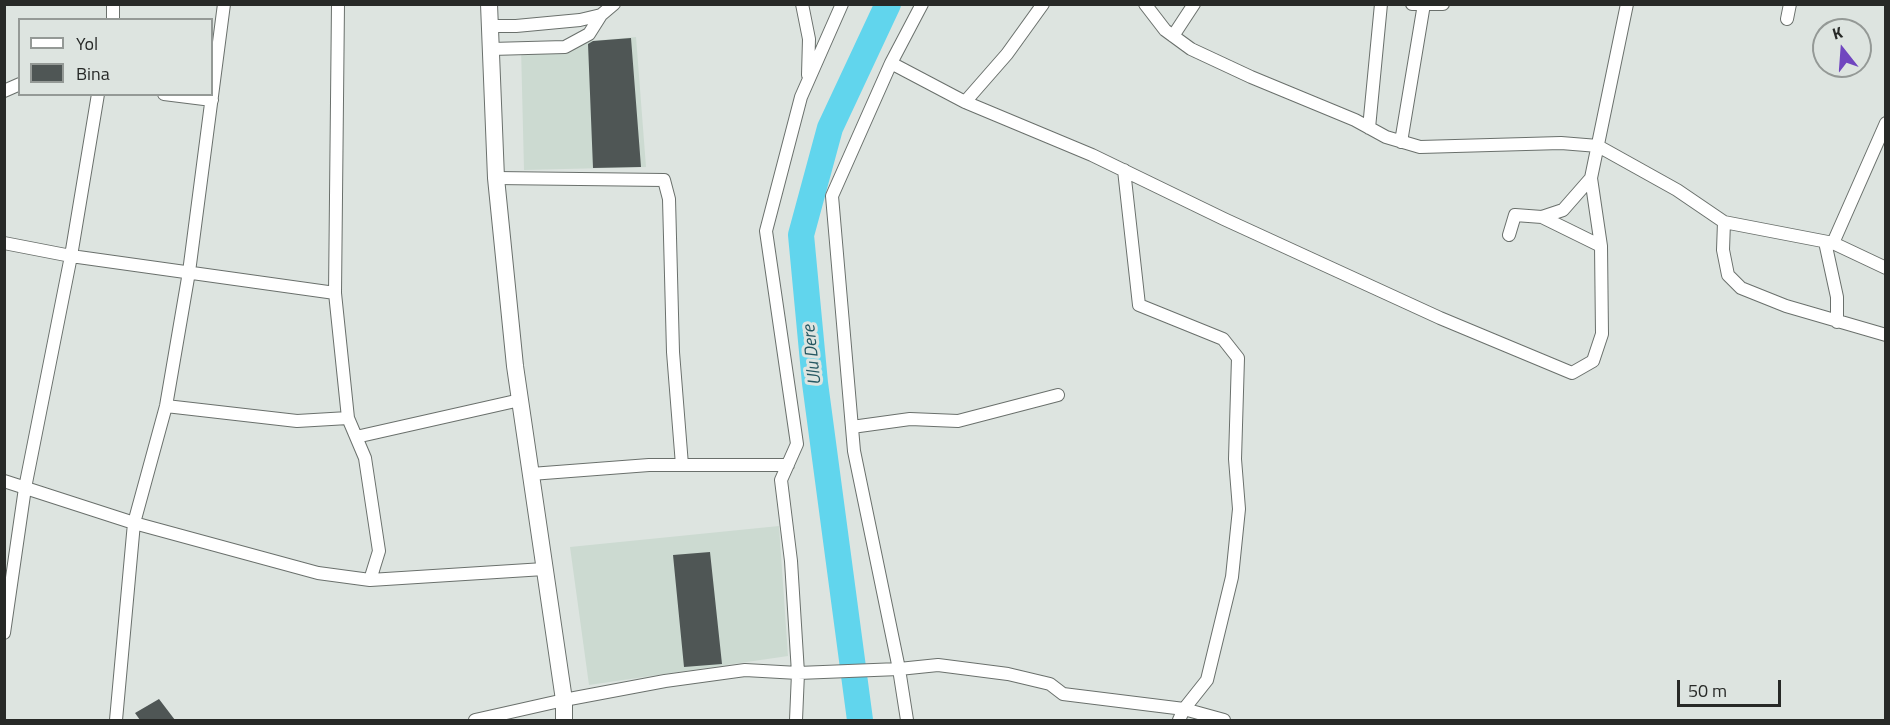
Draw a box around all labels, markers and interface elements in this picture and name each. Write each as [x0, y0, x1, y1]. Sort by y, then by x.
legend [18, 18, 213, 96]
north arrow [1812, 18, 1872, 78]
text: K [1829, 20, 1845, 46]
text: Yol [76, 30, 98, 57]
text: Bina [76, 60, 110, 87]
water label: Ulu Dere [799, 324, 827, 386]
scale bar [1680, 668, 1784, 706]
text: 50 m [1688, 677, 1727, 704]

